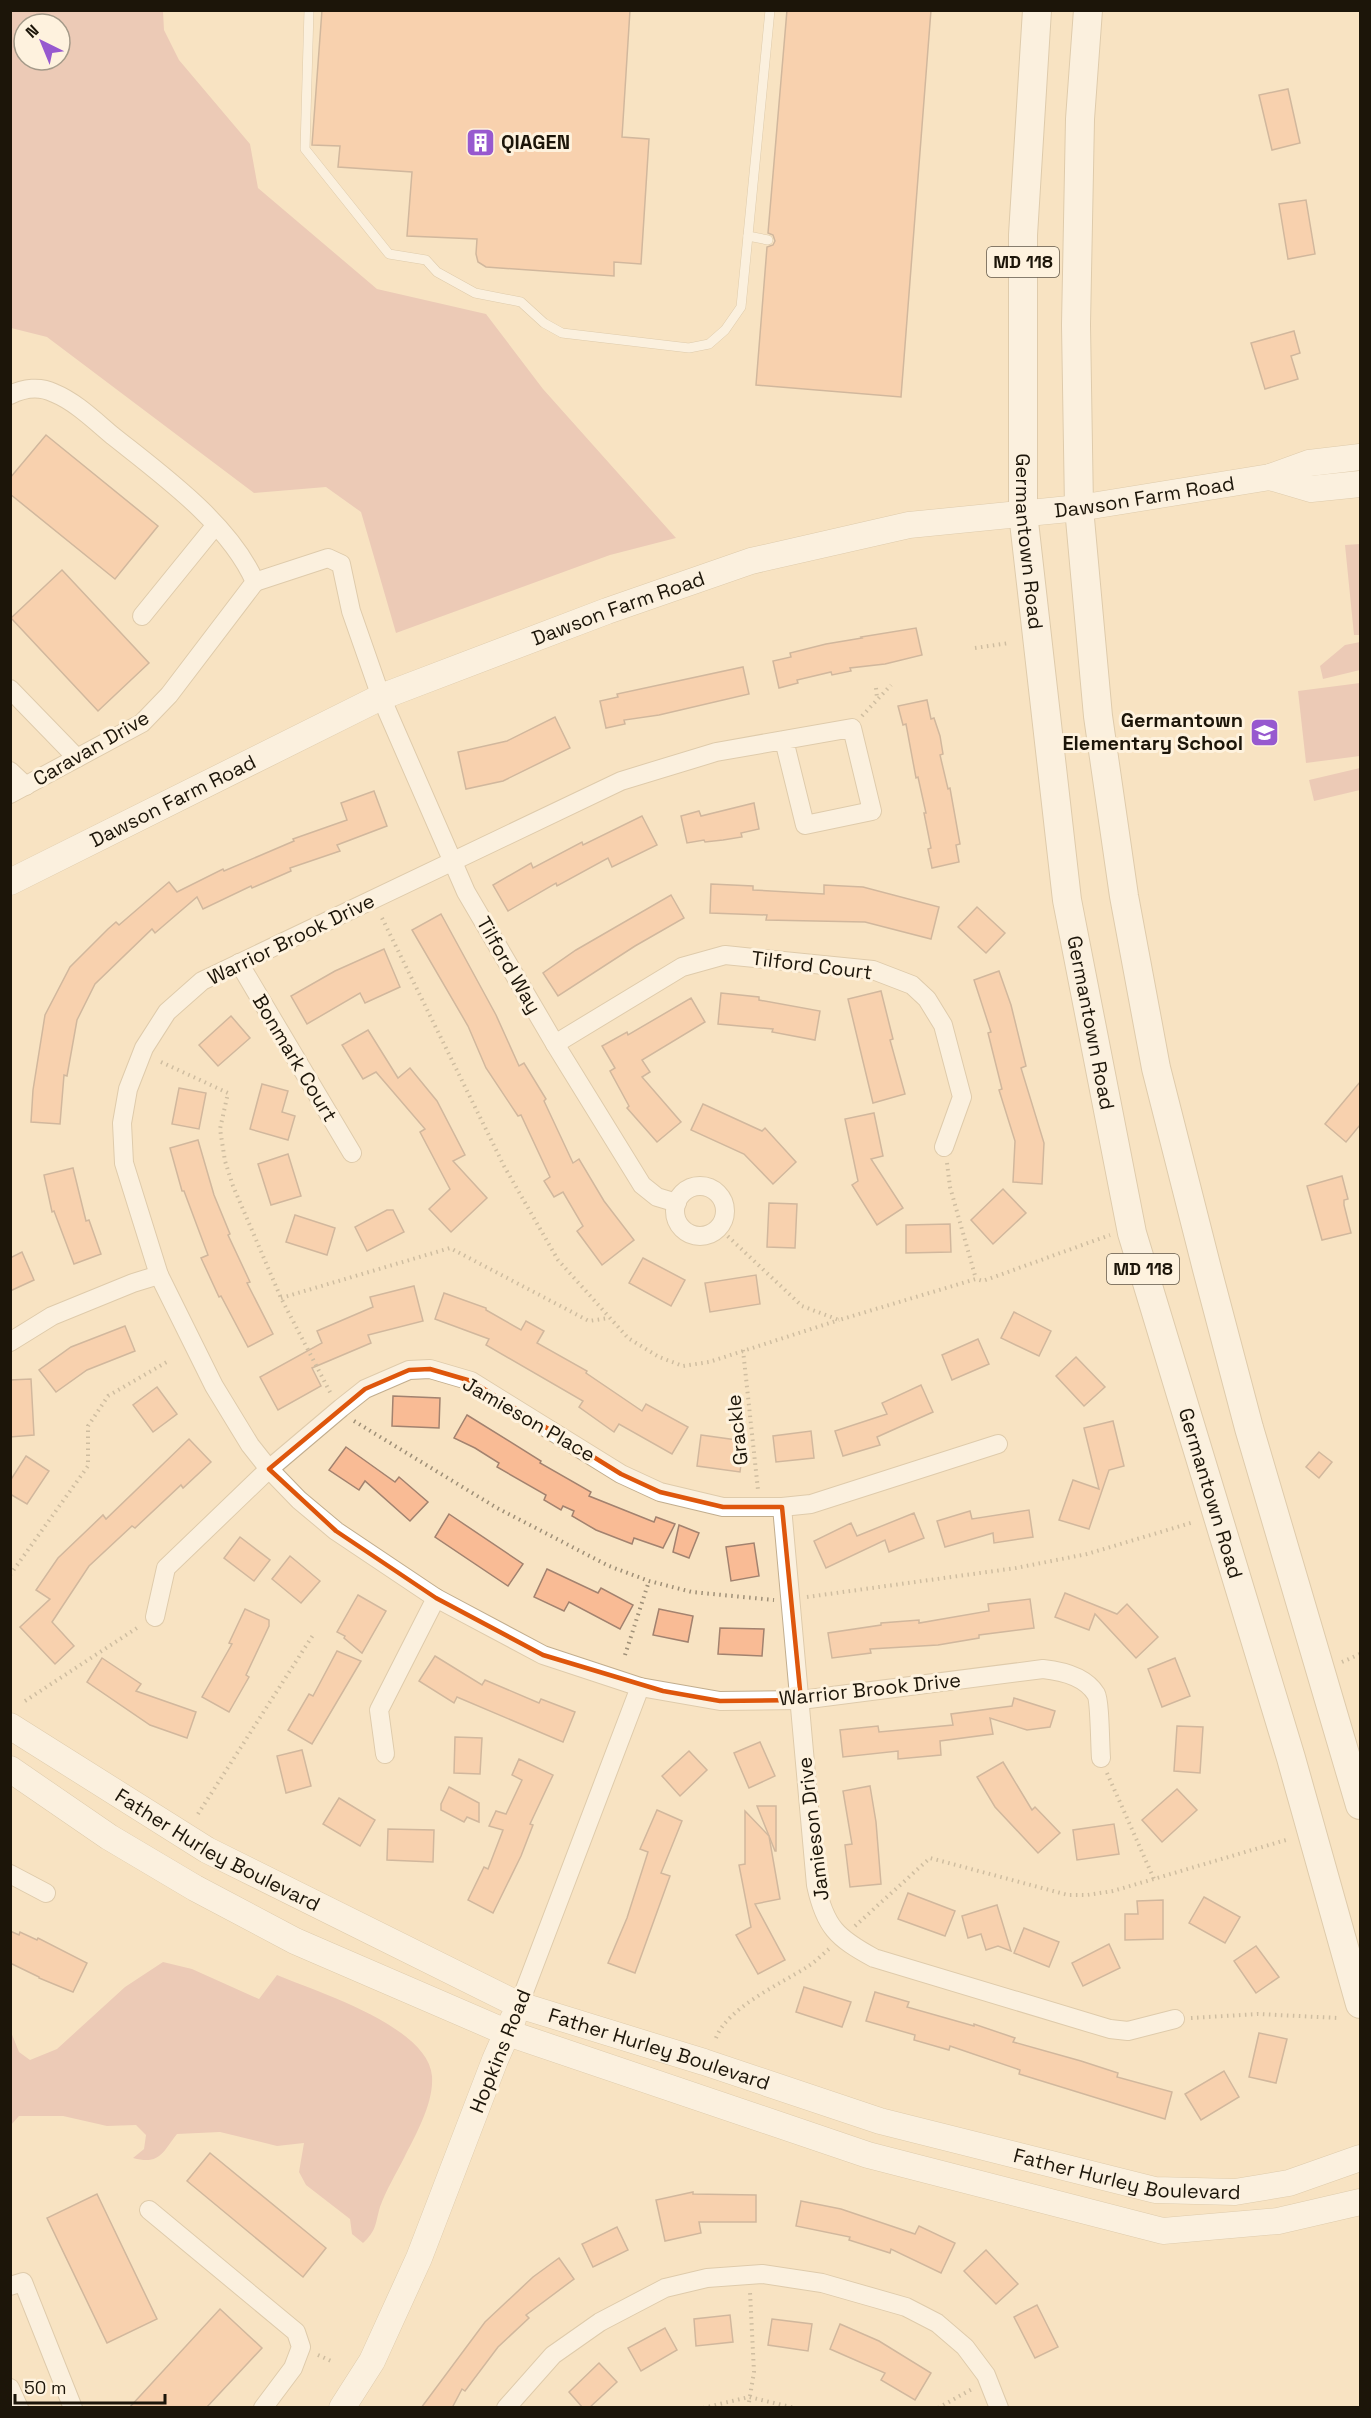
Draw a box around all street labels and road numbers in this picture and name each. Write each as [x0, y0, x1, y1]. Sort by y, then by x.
road number: MD 118 [987, 247, 1059, 277]
street label: Germantown Road [1010, 453, 1049, 631]
street label: Dawson Farm Road [1053, 470, 1236, 523]
street label: Dawson Farm Road [528, 565, 708, 651]
street label: Caravan Drive [28, 704, 154, 792]
street label: Dawson Farm Road [86, 749, 260, 853]
street label: Warrior Brook Drive [203, 887, 379, 991]
street label: Tilford Way [471, 912, 547, 1018]
street label: Germantown Road [1061, 933, 1121, 1112]
street label: Tilford Court [750, 945, 874, 985]
street label: Bonmark Court [247, 990, 343, 1126]
road number: MD 118 [1107, 1254, 1179, 1284]
street label: Jamieson Place [458, 1370, 600, 1468]
street label: Grackle [720, 1393, 754, 1467]
street label: Germantown Road [1173, 1405, 1249, 1582]
street label: Warrior Brook Drive [778, 1667, 962, 1711]
street label: Jamieson Drive [791, 1755, 835, 1903]
street label: Father Hurley Boulevard [110, 1782, 324, 1917]
street label: Hopkins Road [463, 1985, 537, 2117]
street label: Father Hurley Boulevard [545, 2002, 773, 2096]
street label: Father Hurley Boulevard [1011, 2142, 1241, 2205]

